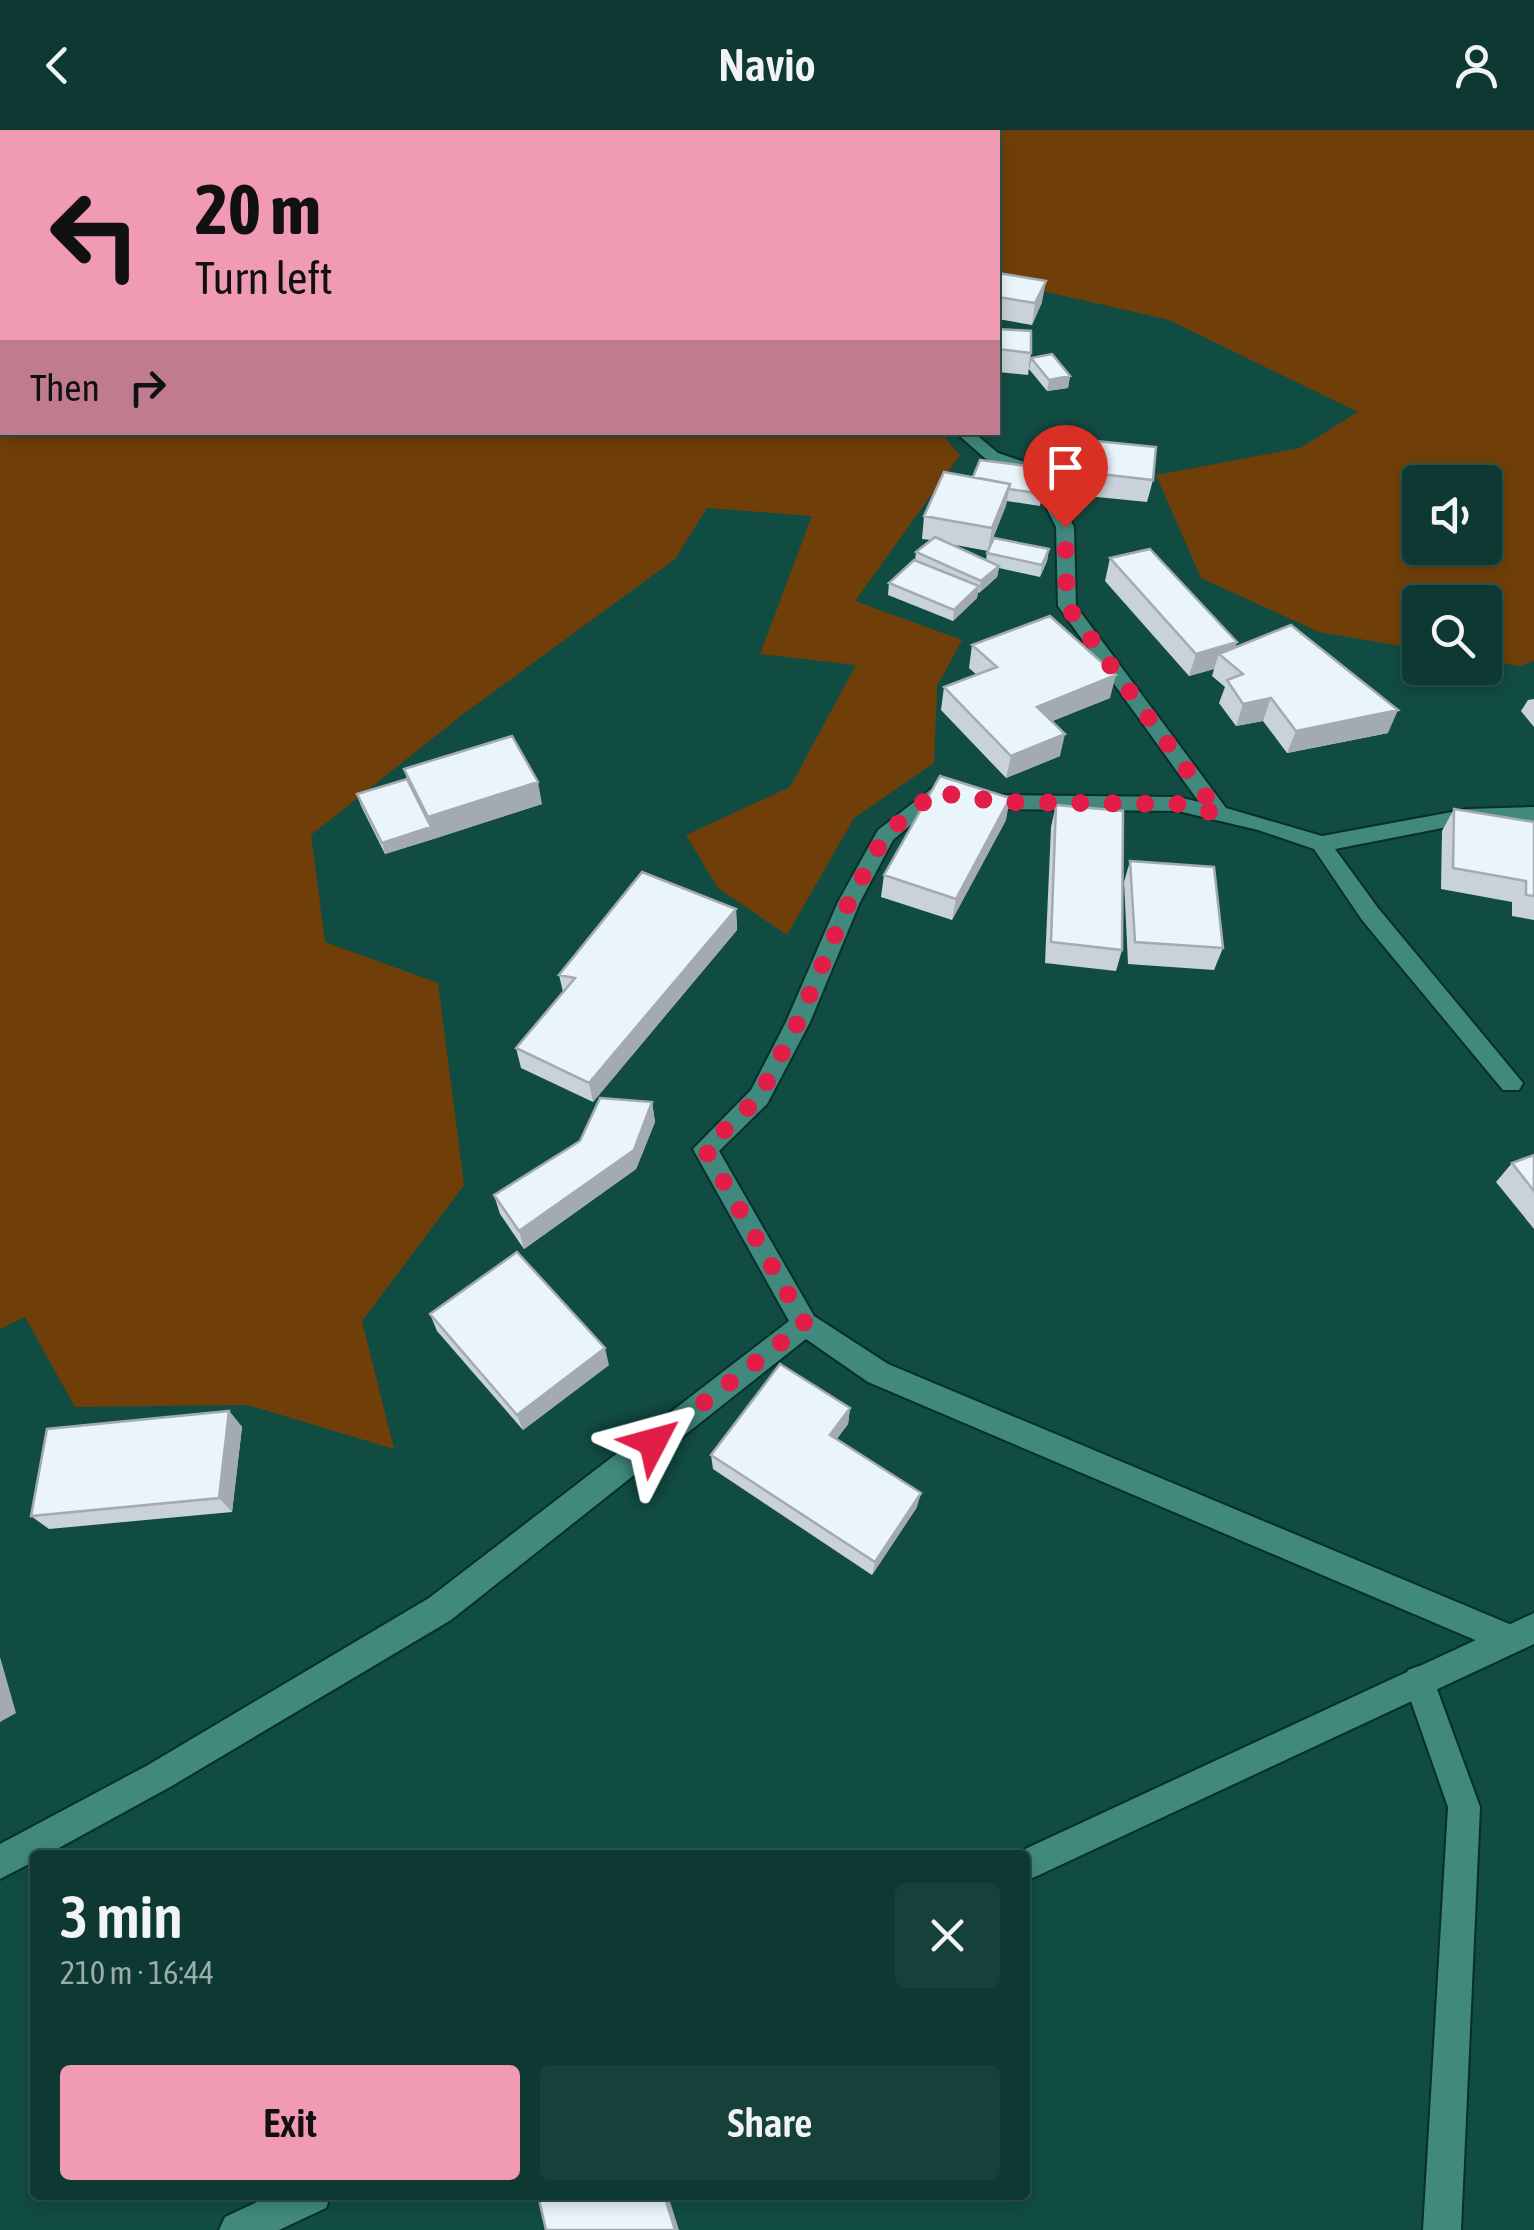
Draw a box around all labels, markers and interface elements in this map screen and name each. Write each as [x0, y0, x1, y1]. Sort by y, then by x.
icon: back [30, 38, 85, 93]
icon: person [1449, 38, 1504, 93]
text: Navio [718, 39, 816, 91]
text: 20 m [195, 169, 321, 249]
icon: left [30, 170, 160, 300]
text: Turn left [195, 252, 333, 304]
icon: right [120, 360, 175, 415]
text: Then [30, 366, 100, 409]
pin [1023, 425, 1108, 528]
icon: arrive [1038, 440, 1093, 495]
map controls [1402, 465, 1502, 685]
button: sound [1402, 465, 1502, 565]
button: search [1402, 585, 1502, 685]
position arrow [601, 1390, 705, 1494]
text: 3 min [60, 1882, 183, 1951]
button: close [895, 1883, 1000, 1988]
text: 210 m · 16:44 [60, 1954, 214, 1991]
button: Exit [60, 2065, 520, 2180]
button: Share [540, 2065, 1000, 2180]

